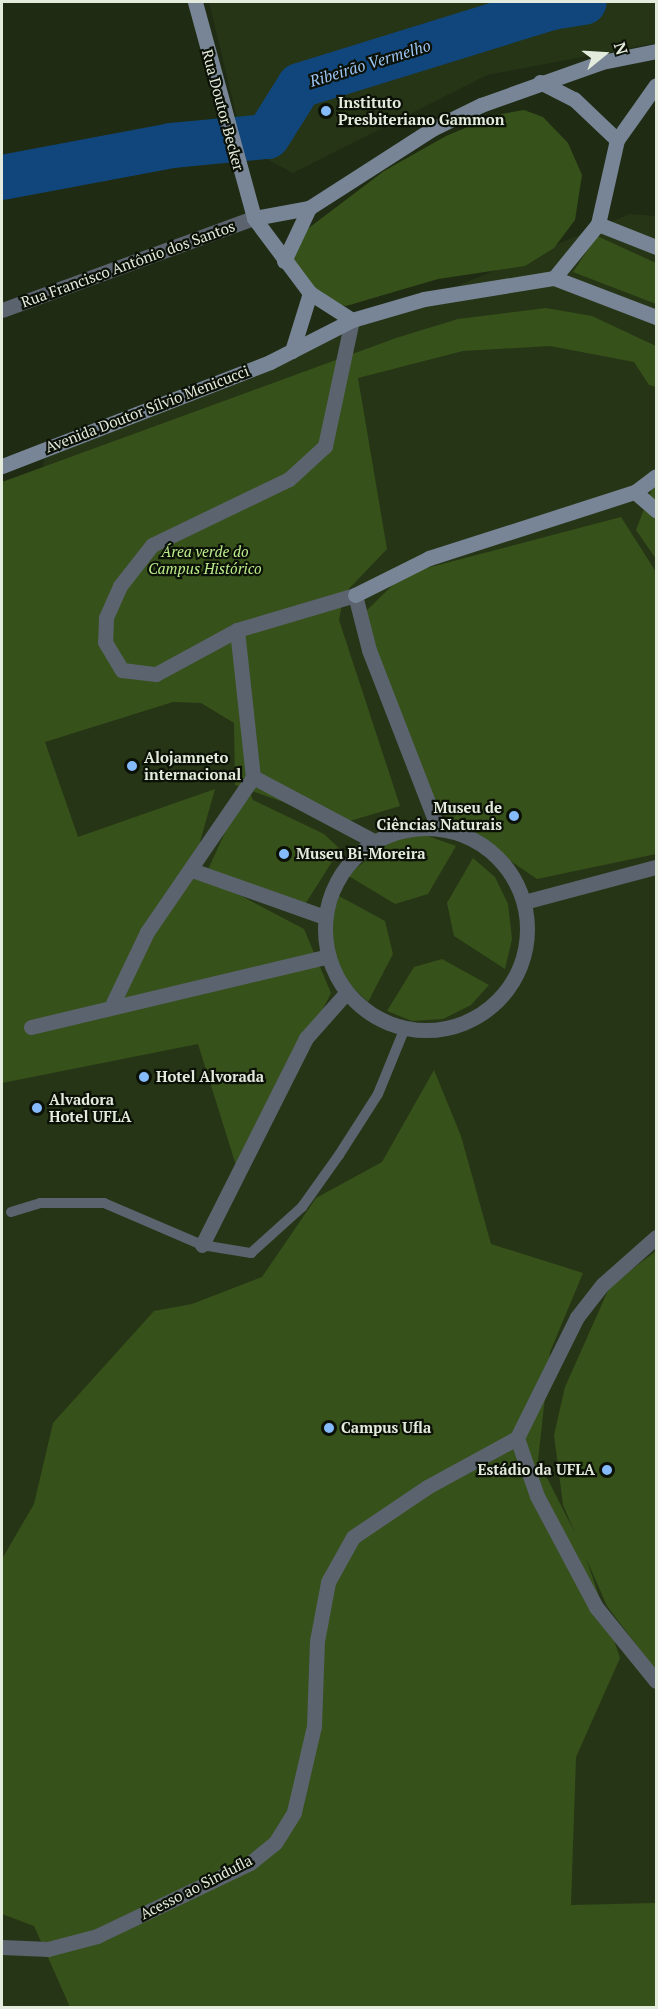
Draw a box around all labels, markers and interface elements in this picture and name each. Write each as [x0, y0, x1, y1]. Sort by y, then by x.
north arrow [574, 24, 634, 84]
water label: Ribeirão Vermelho [307, 35, 433, 91]
text: N [609, 39, 633, 58]
street label: Rua Doutor Becker [198, 47, 248, 173]
place label: Instituto Presbiteriano Gammon [338, 93, 504, 128]
marker: Instituto Presbiteriano Gammon [319, 104, 333, 118]
street label: Rua Francisco Antônio dos Santos [19, 217, 237, 311]
street label: Avenida Doutor Sílvio Menicucci [43, 362, 251, 456]
park label: Área verde do Campus Histórico [148, 542, 262, 577]
place label: Alojamneto internacional [144, 748, 241, 783]
marker: Alojamneto internacional [125, 759, 139, 773]
place label: Museu de Ciências Naturais [376, 798, 502, 833]
marker: Museu de Ciências Naturais [507, 809, 521, 823]
place label: Museu Bi-Moreira [296, 845, 426, 863]
marker: Museu Bi-Moreira [277, 847, 291, 861]
place label: Hotel Alvorada [156, 1068, 264, 1086]
marker: Hotel Alvorada [137, 1070, 151, 1084]
place label: Alvadora Hotel UFLA [49, 1090, 131, 1125]
marker: Alvadora Hotel UFLA [30, 1101, 44, 1115]
place label: Campus Ufla [341, 1419, 431, 1437]
marker: Campus Ufla [322, 1421, 336, 1435]
place label: Estádio da UFLA [477, 1461, 595, 1479]
marker: Estádio da UFLA [600, 1463, 614, 1477]
street label: Acesso ao Sindufla [137, 1851, 255, 1923]

